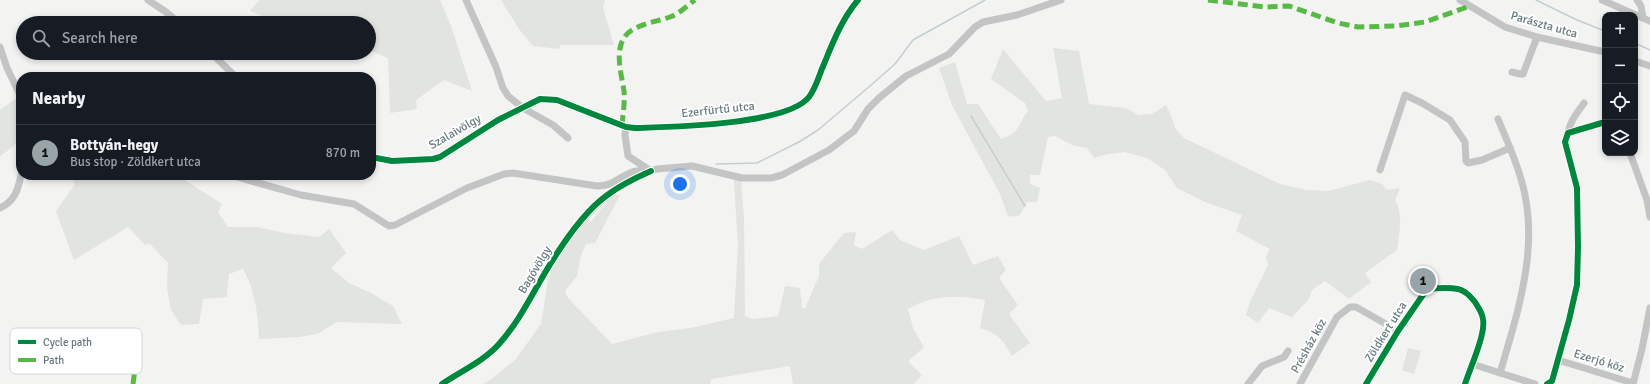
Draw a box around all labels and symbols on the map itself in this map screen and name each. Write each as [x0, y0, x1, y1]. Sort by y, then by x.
street label: Parászta utca [1509, 8, 1579, 42]
street label: Ezerfürtű utca [681, 99, 755, 121]
street label: Szalaivölgy [426, 111, 484, 153]
your location [670, 174, 690, 194]
street label: Bagóvölgy [515, 243, 555, 296]
pin: 1 [1410, 266, 1436, 296]
street label: Zöldkert utca [1362, 299, 1410, 365]
street label: Présház köz [1288, 316, 1330, 376]
legend [10, 328, 142, 374]
text: Cycle path [43, 336, 92, 349]
street label: Ezerjó köz [1572, 346, 1626, 376]
text: Path [43, 354, 64, 367]

